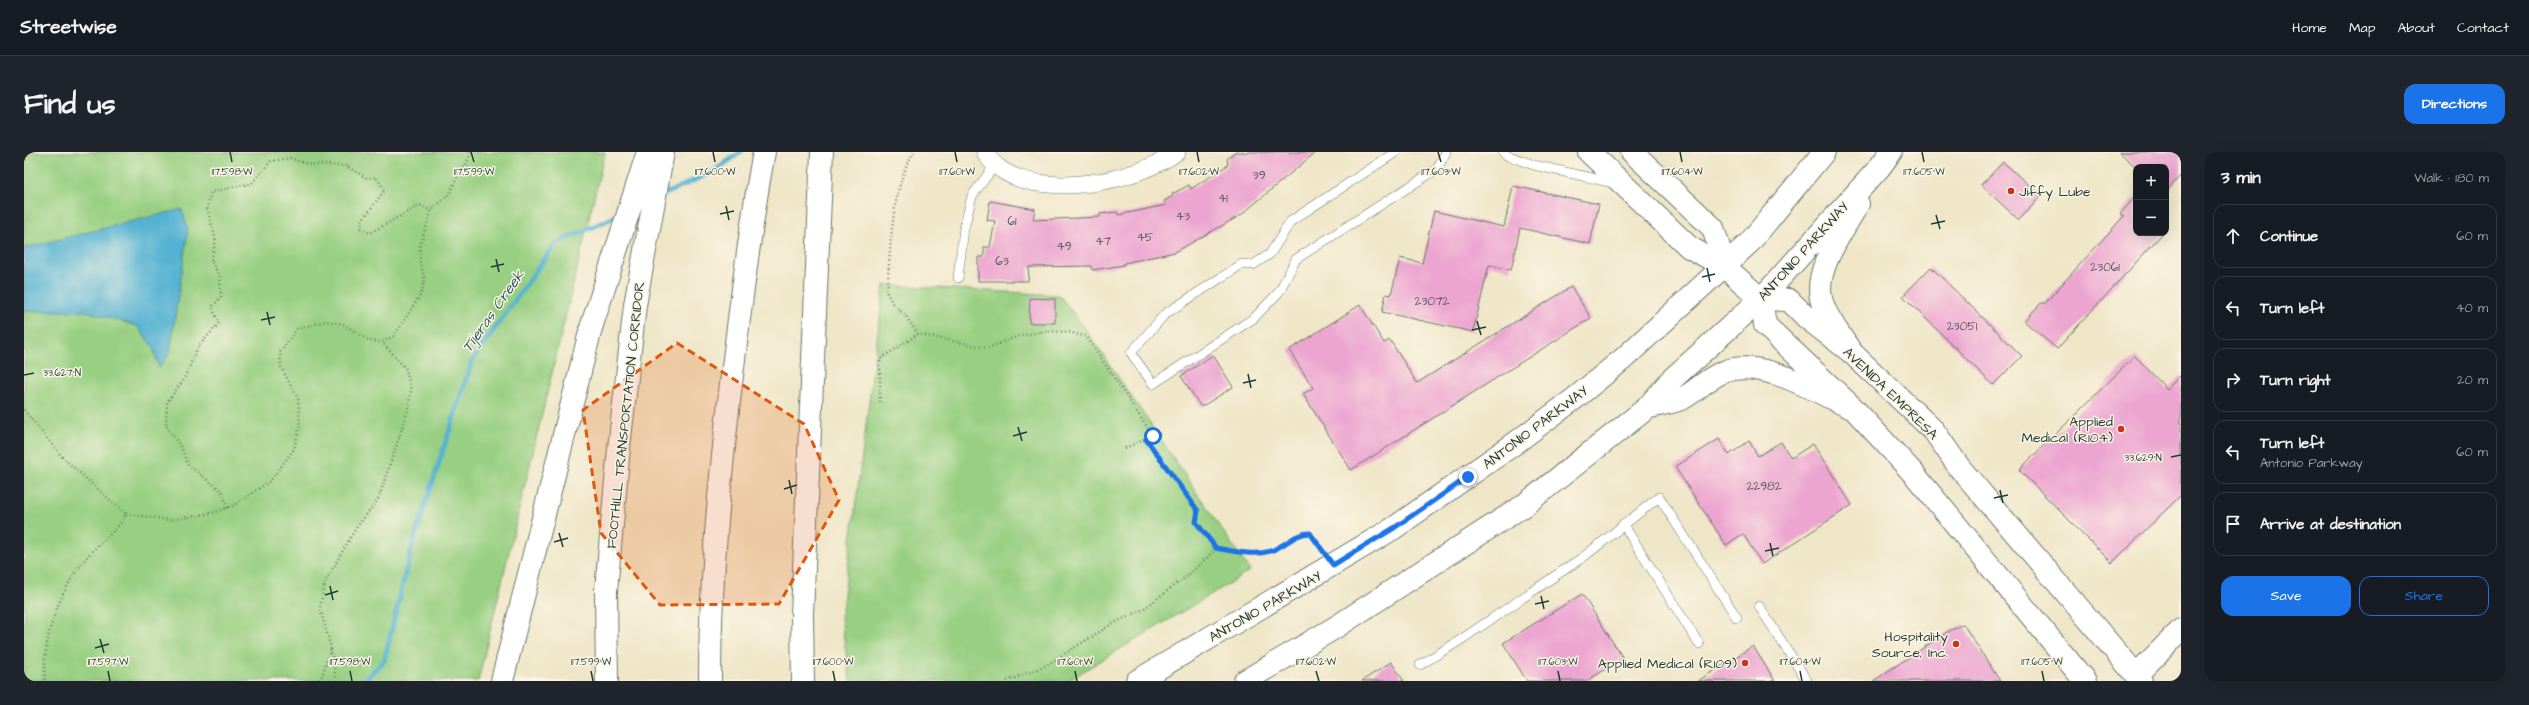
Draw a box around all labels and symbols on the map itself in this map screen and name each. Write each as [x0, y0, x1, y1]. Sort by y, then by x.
text: 117.598°W [212, 165, 253, 179]
text: 117.599°W [454, 165, 495, 179]
text: 117.600°W [695, 165, 736, 179]
text: 117.601°W [939, 165, 975, 179]
text: 117.602°W [1179, 165, 1220, 179]
text: 117.603°W [1421, 165, 1461, 179]
text: 117.604°W [1661, 165, 1703, 179]
text: 117.605°W [1903, 165, 1945, 179]
house number: 39 [1253, 167, 1266, 184]
place label: Jiffy Lube [2019, 182, 2091, 202]
marker: Jiffy Lube [2006, 186, 2016, 196]
house number: 41 [1218, 190, 1228, 207]
street label: ANTONIO PARKWAY [1754, 197, 1854, 306]
house number: 43 [1176, 208, 1190, 225]
house number: 61 [1007, 213, 1017, 230]
house number: 45 [1137, 229, 1154, 246]
house number: 47 [1095, 233, 1111, 250]
house number: 49 [1057, 238, 1072, 255]
house number: 63 [995, 253, 1009, 270]
house number: 23061 [2090, 259, 2120, 276]
water label: Tijeras Creek [457, 265, 530, 357]
street label: FOOTHILL TRANSPORTATION CORRIDOR [602, 280, 650, 550]
house number: 23072 [1415, 293, 1450, 310]
house number: 23051 [1947, 318, 1978, 335]
street label: AVENIDA EMPRESA [1838, 343, 1942, 445]
text: 33.627°N [43, 366, 81, 380]
street label: ANTONIO PARKWAY [1479, 381, 1593, 474]
place label: Applied Medical (R104) [2022, 412, 2113, 448]
marker: Applied Medical (R104) [2116, 424, 2126, 434]
route start [1144, 427, 1162, 445]
text: 33.629°N [2124, 451, 2162, 465]
route end [1459, 468, 1477, 486]
house number: 22982 [1746, 478, 1782, 495]
street label: ANTONIO PARKWAY [1205, 566, 1326, 647]
place label: Hospitality Source, Inc. [1872, 627, 1948, 663]
marker: Hospitality Source, Inc. [1951, 639, 1961, 649]
place label: Applied Medical (R109) [1598, 654, 1737, 674]
text: 117.597°W [88, 655, 129, 669]
text: 117.598°W [330, 655, 371, 669]
text: 117.599°W [571, 655, 612, 669]
text: 117.600°W [813, 655, 854, 669]
text: 117.601°W [1057, 655, 1093, 669]
text: 117.602°W [1296, 655, 1337, 669]
text: 117.603°W [1538, 655, 1578, 669]
text: 117.604°W [1779, 655, 1821, 669]
text: 117.605°W [2021, 655, 2063, 669]
marker: Applied Medical (R109) [1740, 658, 1750, 668]

